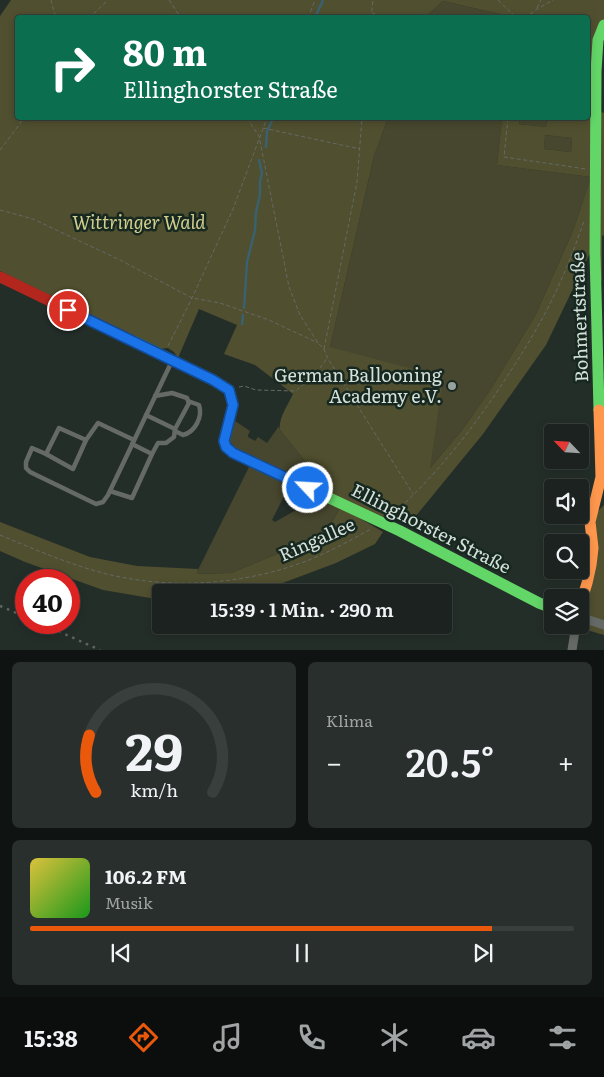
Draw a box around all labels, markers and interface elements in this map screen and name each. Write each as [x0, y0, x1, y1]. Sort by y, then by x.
text: 80 m [123, 25, 207, 77]
icon: right [40, 35, 105, 100]
text: Ellinghorster Straße [123, 72, 338, 105]
park label: Wittringer Wald [72, 208, 206, 235]
street label: Bohmertstraße [563, 251, 594, 383]
pin [47, 289, 89, 331]
icon: arrive [54, 296, 82, 324]
place label: German Ballooning Academy e.V. [274, 361, 443, 409]
marker: German Ballooning Academy e.V. [446, 380, 458, 392]
north arrow [544, 424, 589, 469]
map controls [544, 424, 589, 634]
position arrow [281, 461, 333, 513]
street label: Ellinghorster Straße [347, 476, 516, 580]
button: sound [544, 479, 589, 524]
street label: Ringallee [274, 510, 359, 567]
button: search [544, 534, 589, 579]
speed limit sign: 40 [15, 569, 80, 634]
button: layers [544, 589, 589, 634]
text: 15:39 · 1 Min. · 290 m [210, 595, 394, 623]
text: Klima [326, 708, 373, 732]
text: 29 [125, 710, 183, 787]
text: 20.5° [406, 732, 494, 789]
text: − [326, 740, 342, 782]
text: + [558, 740, 574, 782]
text: km/h [130, 776, 178, 803]
text: 106.2 FM [105, 862, 187, 890]
text: Musik [105, 890, 153, 914]
icon: previous [107, 939, 135, 967]
icon: pause [288, 939, 316, 967]
icon: next [469, 939, 497, 967]
icon: directions [126, 1020, 161, 1055]
icon: music [210, 1020, 245, 1055]
icon: phone [294, 1020, 329, 1055]
icon: climate [377, 1020, 412, 1055]
icon: car [461, 1020, 496, 1055]
icon: filters [545, 1020, 580, 1055]
text: 15:38 [24, 1021, 78, 1054]

